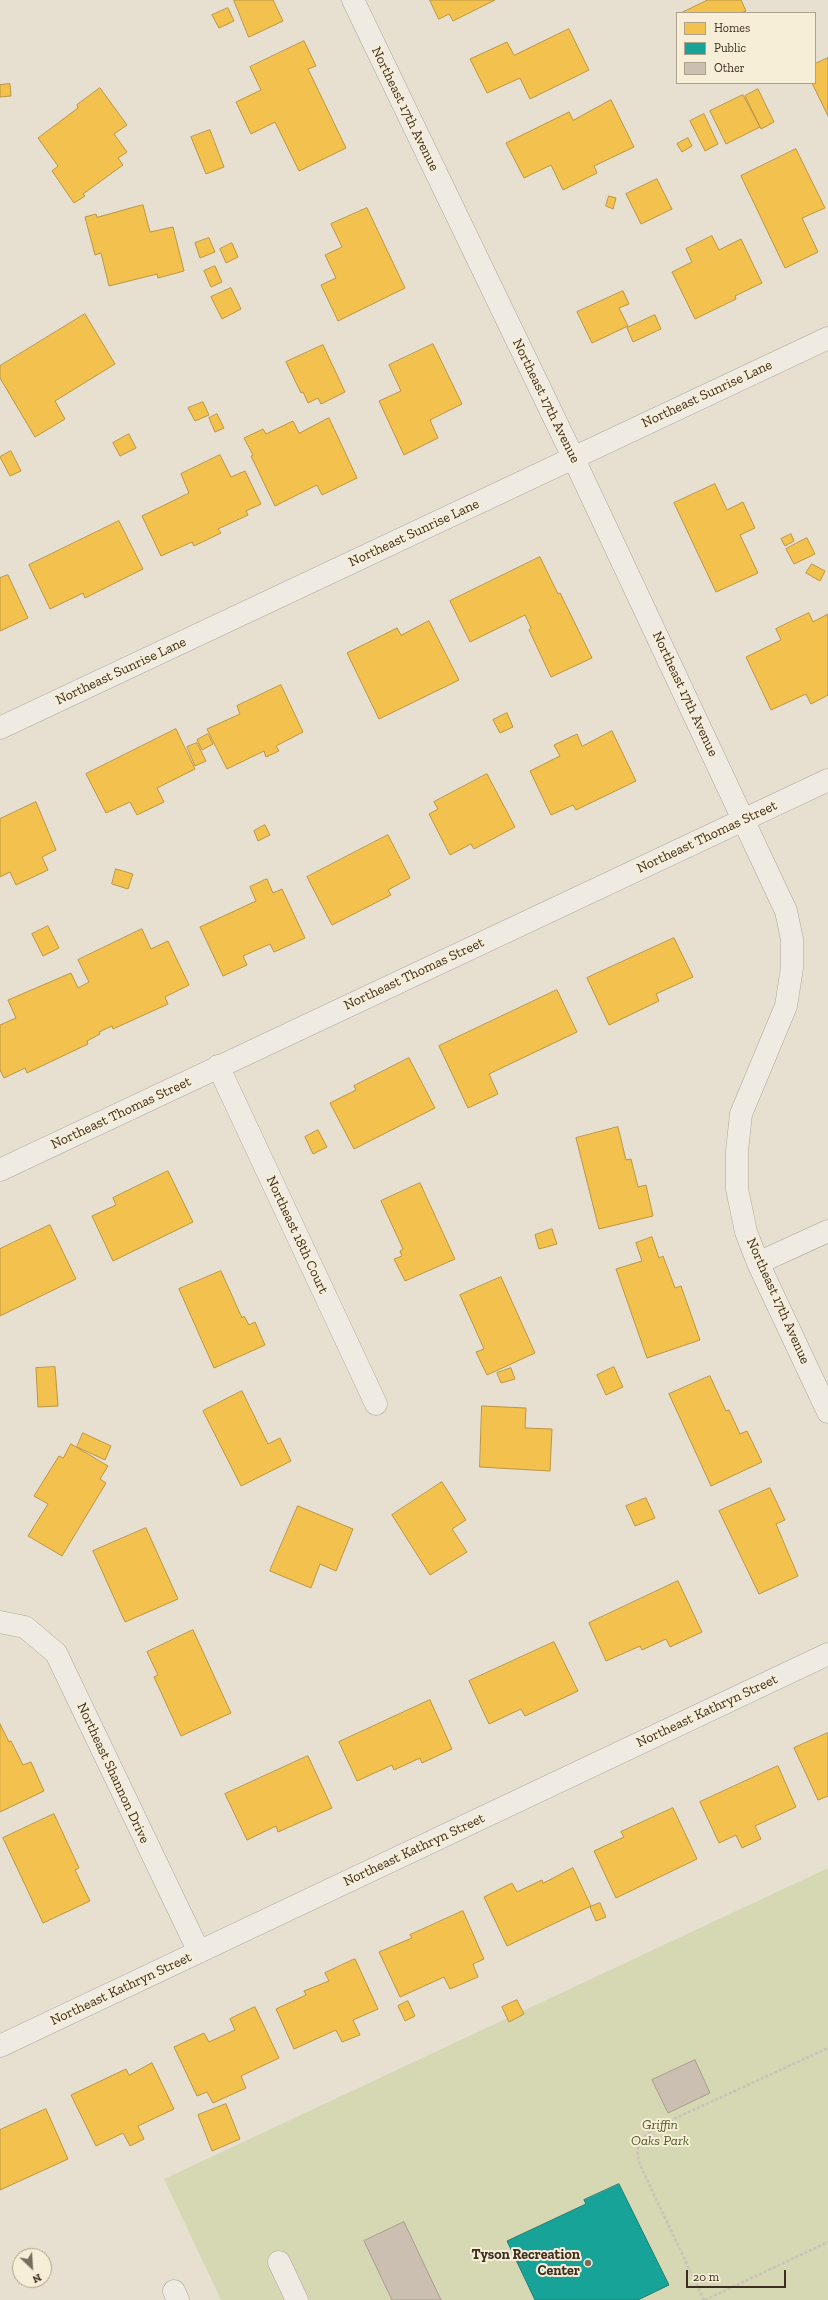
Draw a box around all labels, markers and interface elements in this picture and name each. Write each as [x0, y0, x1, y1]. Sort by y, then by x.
legend [676, 12, 816, 84]
text: Homes [714, 21, 750, 35]
text: Public [714, 41, 746, 55]
street label: Northeast 17th Avenue [368, 44, 442, 174]
text: Other [714, 61, 745, 75]
street label: Northeast 17th Avenue [509, 336, 583, 466]
street label: Northeast Sunrise Lane [639, 356, 775, 432]
street label: Northeast Sunrise Lane [346, 495, 482, 571]
street label: Northeast 17th Avenue [649, 629, 721, 759]
street label: Northeast Sunrise Lane [53, 633, 189, 709]
street label: Northeast Thomas Street [634, 797, 780, 877]
street label: Northeast Thomas Street [341, 934, 487, 1014]
street label: Northeast Thomas Street [48, 1073, 194, 1153]
street label: Northeast 18th Court [262, 1173, 332, 1297]
street label: Northeast 17th Avenue [743, 1235, 813, 1367]
street label: Northeast Kathryn Street [634, 1671, 780, 1751]
street label: Northeast Shannon Drive [73, 1700, 153, 1846]
street label: Northeast Kathryn Street [341, 1810, 487, 1890]
street label: Northeast Kathryn Street [48, 1949, 194, 2029]
park label: Griffin Oaks Park [631, 2117, 689, 2150]
place label: Tyson Recreation Center [471, 2247, 580, 2280]
north arrow [12, 2248, 52, 2288]
marker: Tyson Recreation Center [583, 2258, 593, 2268]
scale bar [688, 2262, 788, 2288]
text: 20 m [693, 2270, 719, 2284]
text: N [30, 2271, 43, 2286]

